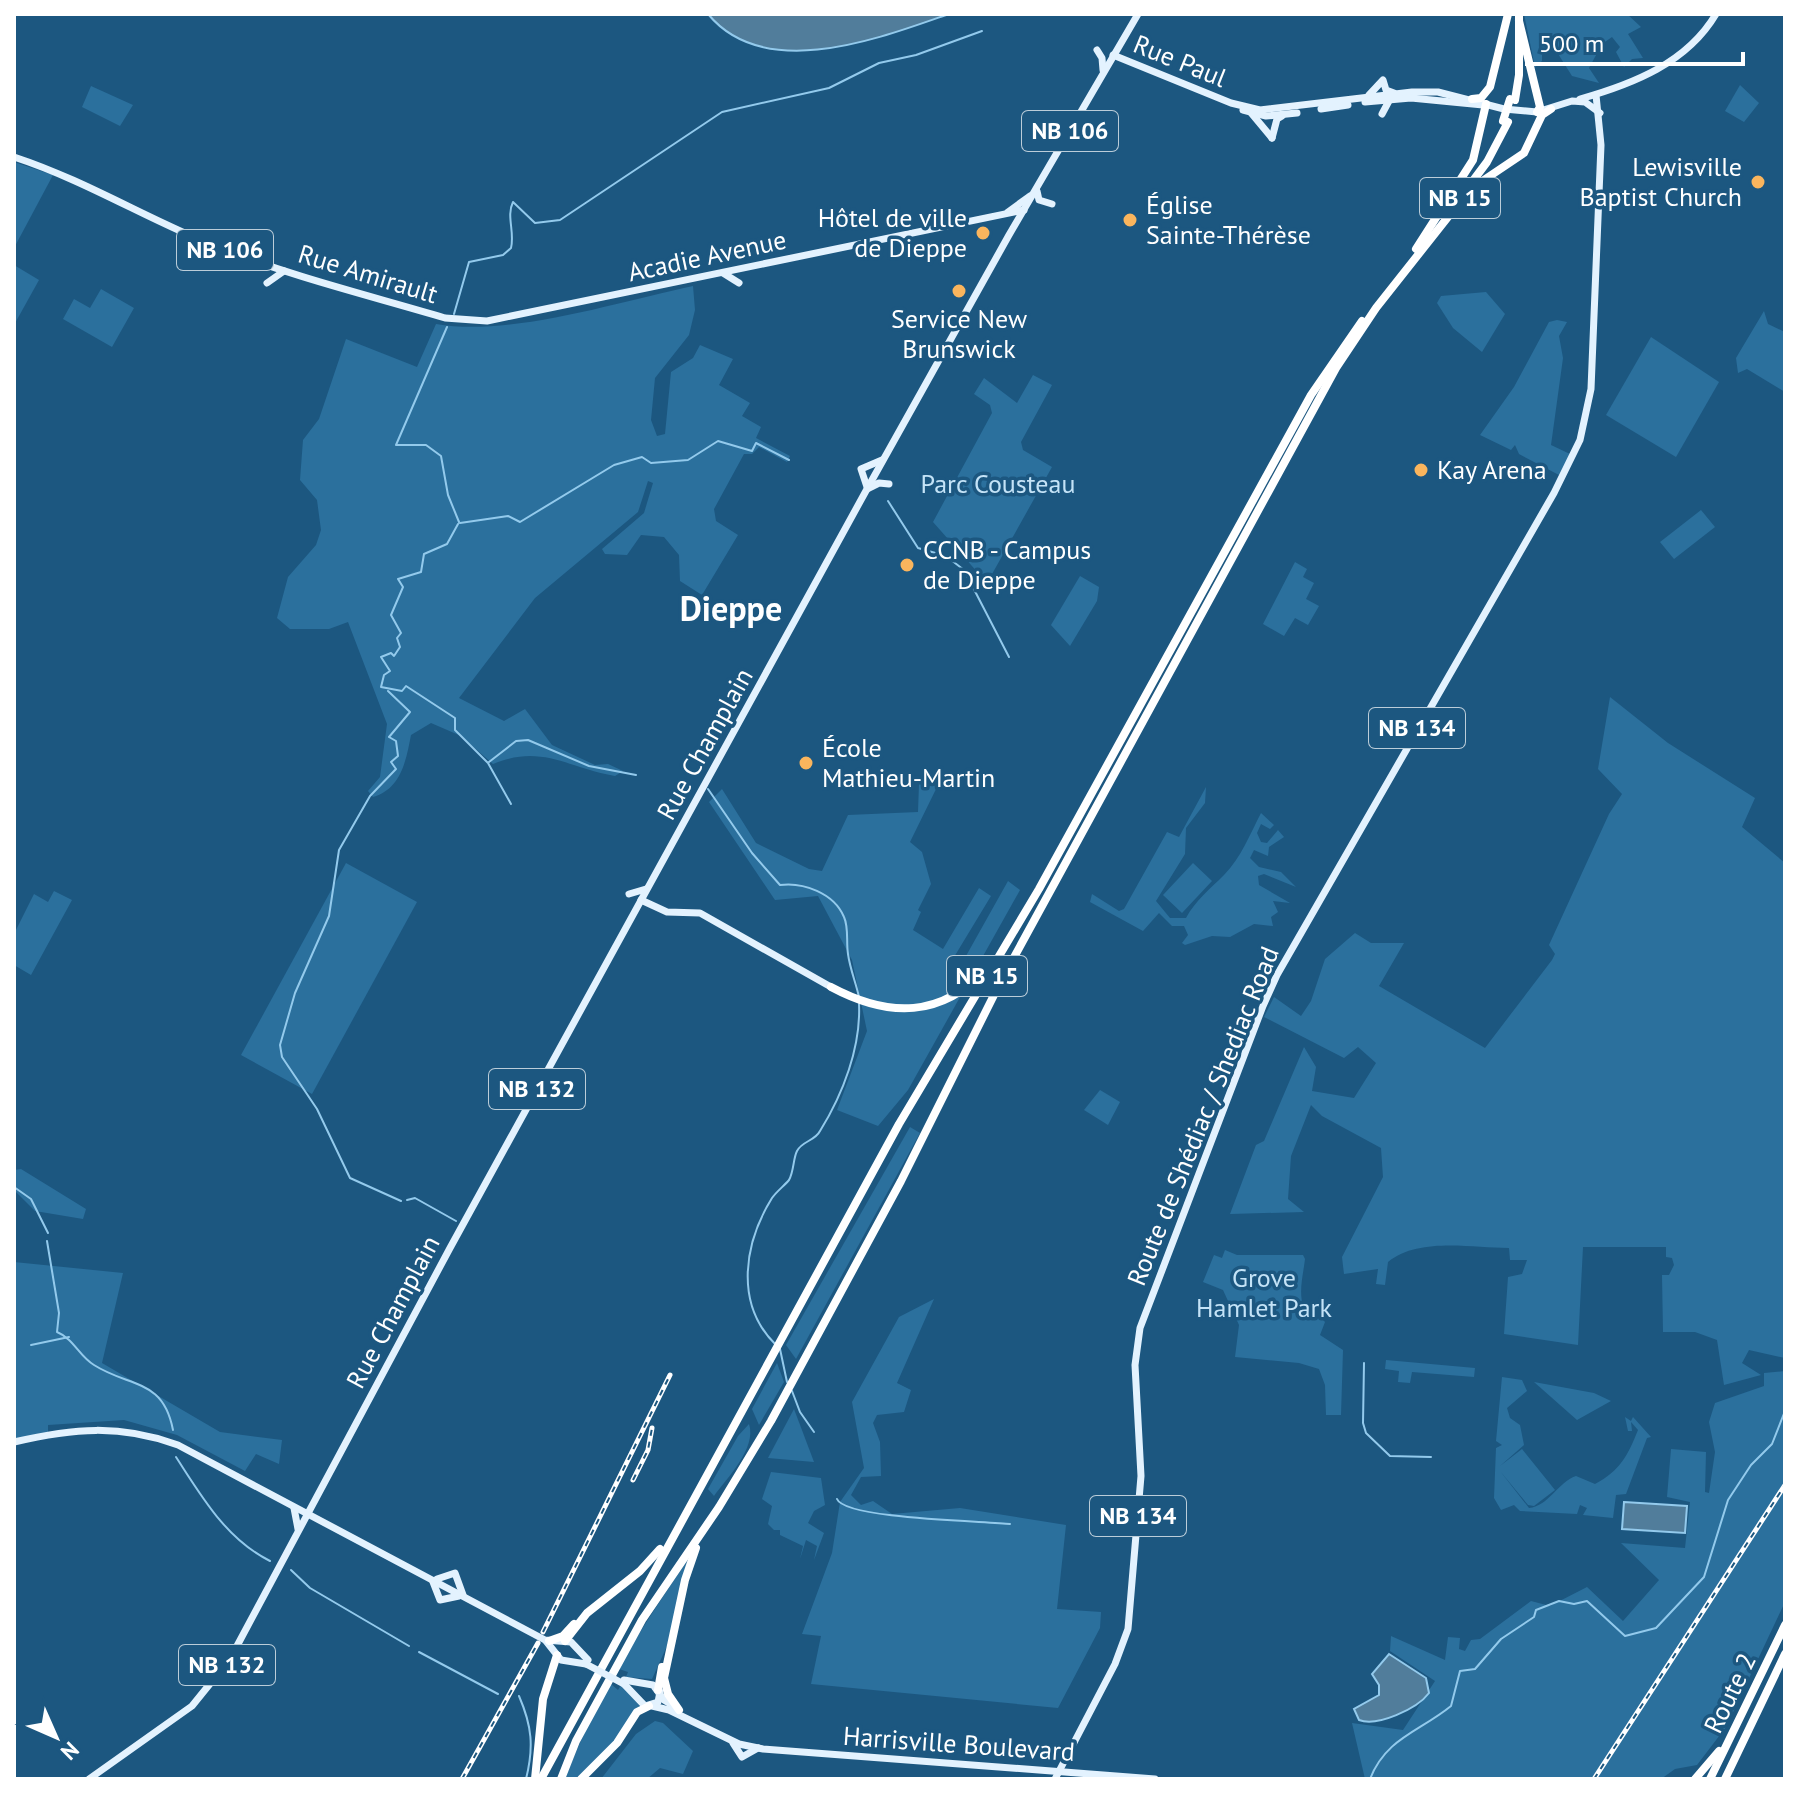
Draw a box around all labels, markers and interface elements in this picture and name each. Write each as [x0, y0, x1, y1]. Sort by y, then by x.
scale bar [1527, 16, 1743, 66]
street label: Rue Paul [1129, 27, 1232, 94]
text: 500 m [1539, 28, 1604, 59]
road number: NB 106 [1022, 111, 1118, 151]
place label: Lewisville Baptist Church [1579, 150, 1742, 213]
marker: Lewisville Baptist Church [1749, 173, 1767, 191]
road number: NB 15 [1420, 178, 1500, 218]
place label: Église Sainte-Thérèse [1146, 188, 1311, 251]
place label: Hôtel de ville de Dieppe [818, 201, 967, 264]
marker: Église Sainte-Thérèse [1121, 211, 1139, 229]
street label: Acadie Avenue [625, 223, 789, 288]
marker: Hôtel de ville de Dieppe [974, 224, 992, 242]
road number: NB 106 [177, 230, 273, 270]
street label: Rue Amirault [294, 237, 442, 310]
marker: Service New Brunswick [950, 282, 968, 300]
place label: Service New Brunswick [891, 302, 1027, 365]
place label: Kay Arena [1437, 453, 1547, 486]
marker: Kay Arena [1412, 461, 1430, 479]
park label: Parc Cousteau [921, 467, 1075, 500]
place label: CCNB - Campus de Dieppe [923, 533, 1091, 596]
marker: CCNB - Campus de Dieppe [898, 556, 916, 574]
district label: Dieppe [680, 586, 782, 630]
street label: Rue Champlain [649, 662, 760, 825]
road number: NB 134 [1369, 708, 1465, 748]
place label: École Mathieu-Martin [822, 731, 995, 794]
marker: École Mathieu-Martin [797, 754, 815, 772]
street label: Route de Shédiac / Shediac Road [1119, 942, 1286, 1290]
road number: NB 15 [947, 956, 1027, 996]
road number: NB 132 [489, 1069, 585, 1109]
street label: Rue Champlain [339, 1230, 447, 1394]
park label: Grove Hamlet Park [1196, 1261, 1332, 1324]
road number: NB 134 [1090, 1496, 1186, 1536]
road number: NB 132 [179, 1645, 275, 1685]
street label: Route 2 [1696, 1647, 1763, 1738]
north arrow [16, 1697, 96, 1777]
street label: Harrisville Boulevard [842, 1719, 1076, 1768]
text: N [55, 1736, 85, 1766]

